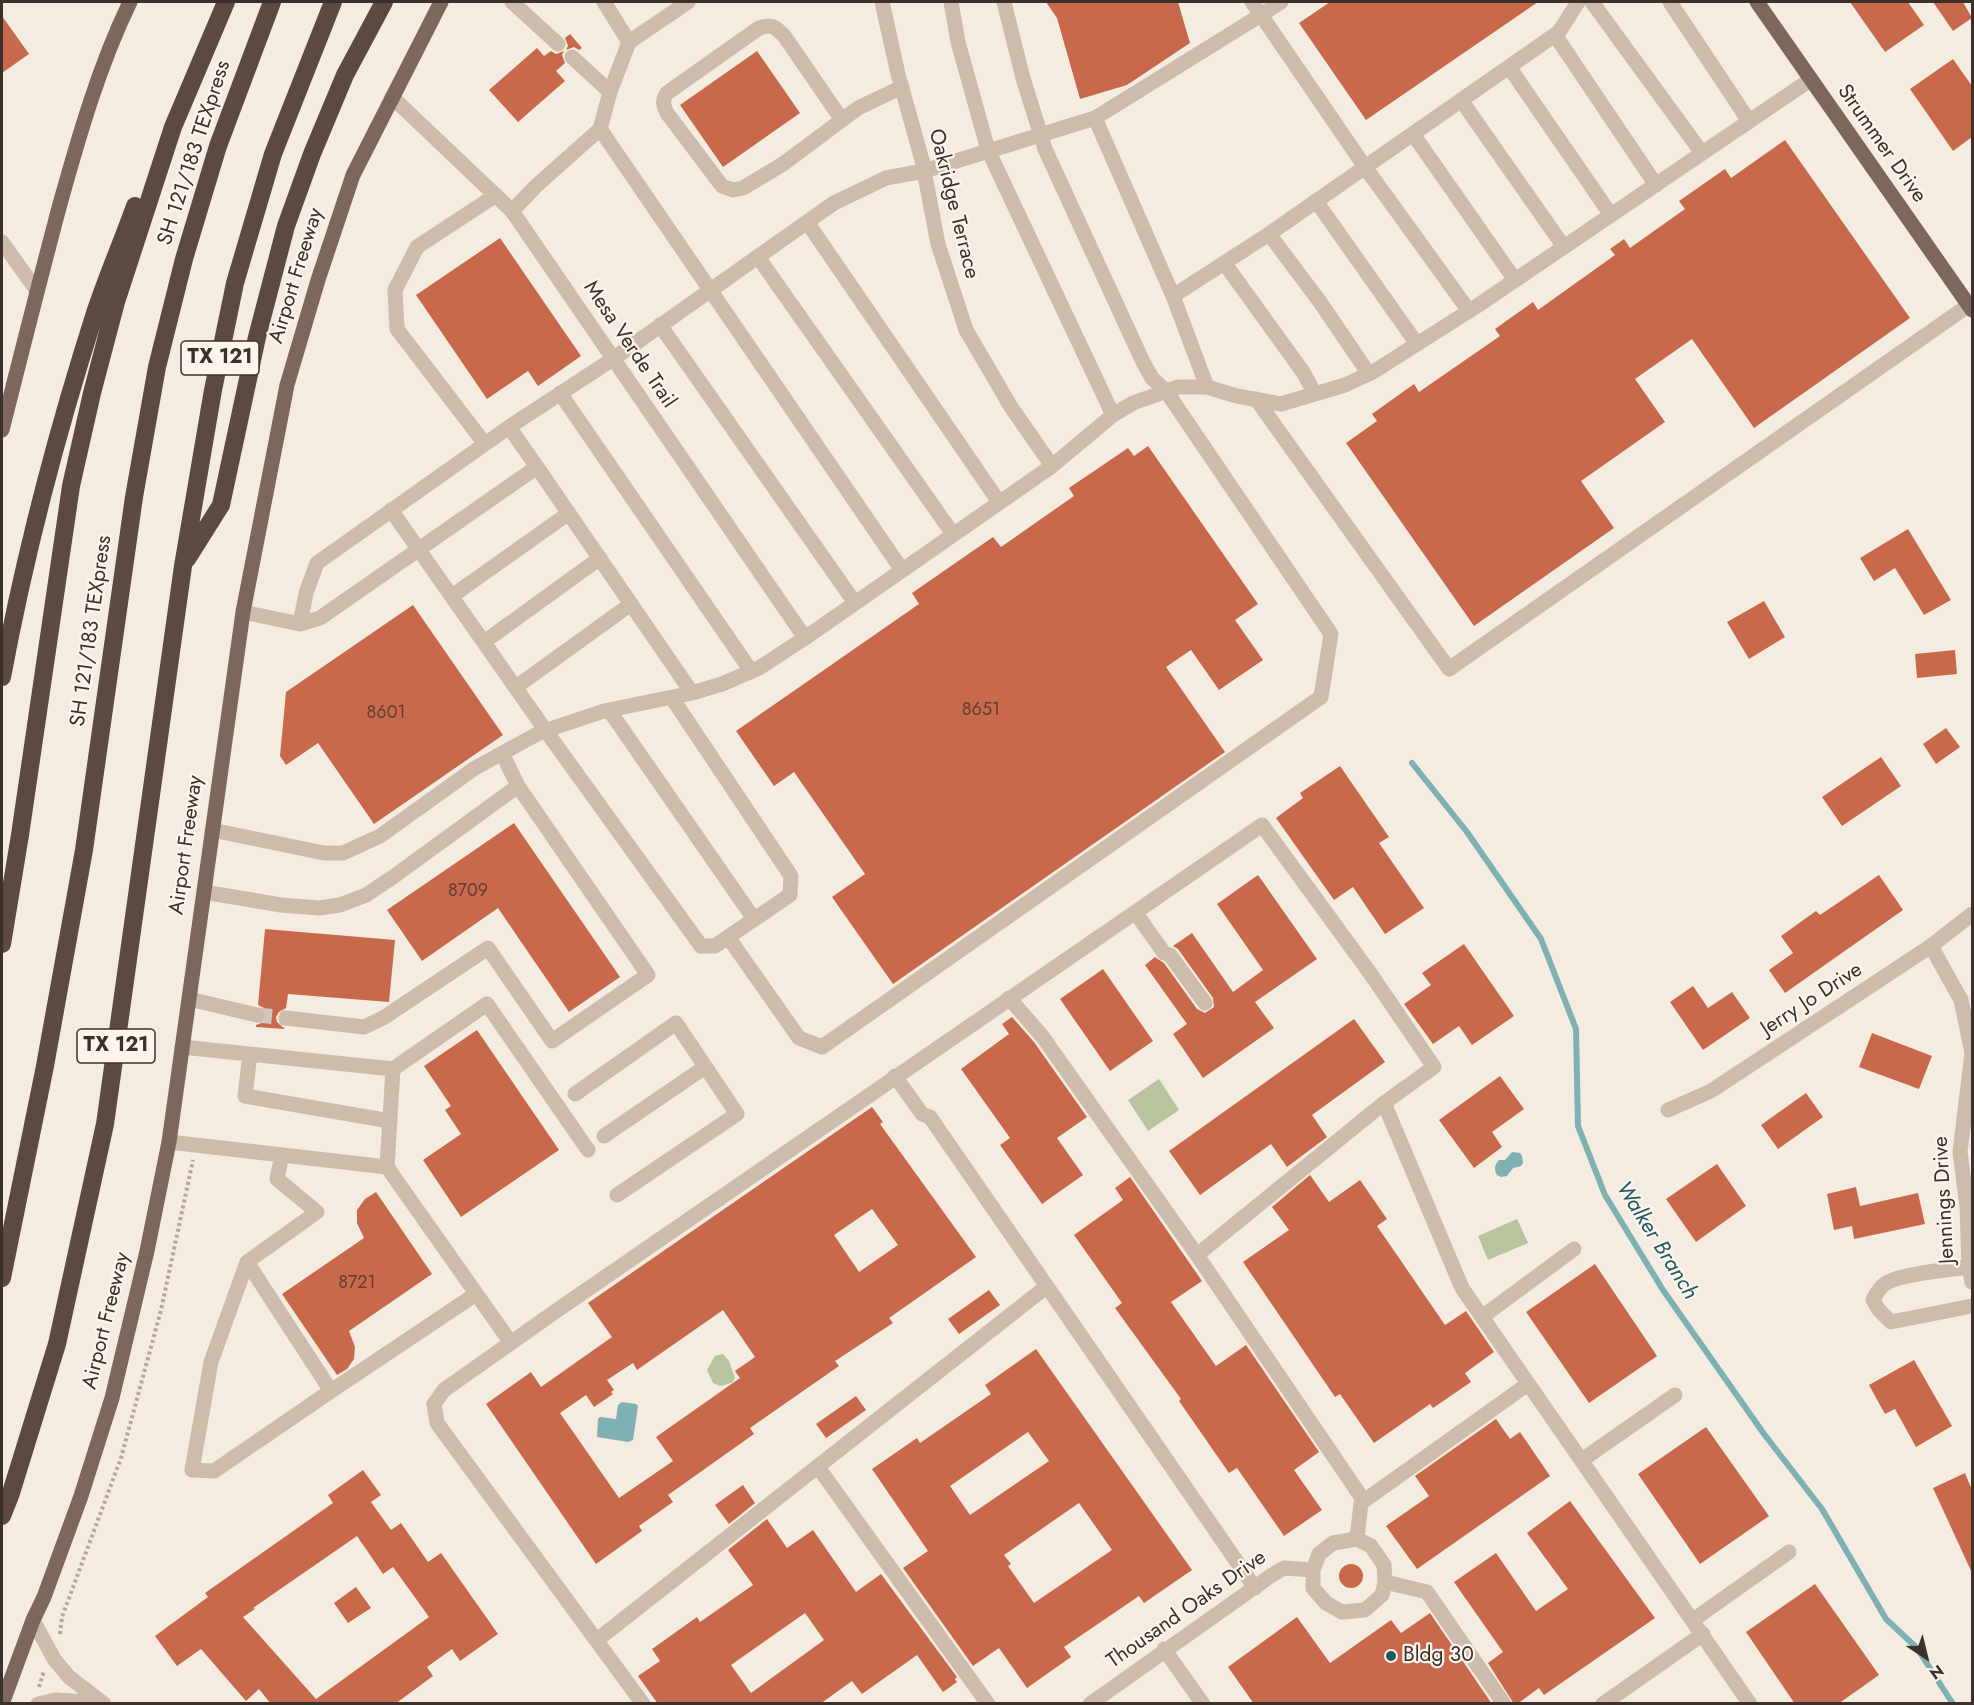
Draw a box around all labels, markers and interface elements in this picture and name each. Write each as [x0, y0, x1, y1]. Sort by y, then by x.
street label: SH 121/183 TEXpress [153, 57, 237, 249]
street label: Strummer Drive [1831, 80, 1931, 208]
street label: Oakridge Terrace [922, 126, 984, 282]
street label: Airport Freeway [264, 205, 330, 347]
street label: Mesa Verde Trail [577, 277, 681, 413]
road number: TX 121 [181, 341, 259, 375]
street label: SH 121/183 TEXpress [66, 534, 118, 728]
house number: 8651 [962, 700, 1000, 722]
house number: 8601 [366, 703, 406, 725]
street label: Airport Freeway [165, 774, 209, 916]
house number: 8709 [448, 881, 488, 903]
street label: Jerry Jo Drive [1757, 958, 1867, 1042]
road number: TX 121 [77, 1029, 155, 1063]
street label: Jennings Drive [1929, 1136, 1961, 1264]
water label: Walker Branch [1609, 1177, 1703, 1305]
street label: Airport Freeway [78, 1250, 136, 1392]
house number: 8721 [338, 1273, 376, 1295]
street label: Thousand Oaks Drive [1103, 1546, 1271, 1674]
north arrow [1896, 1627, 1956, 1687]
place label: Bldg 30 [1403, 1643, 1474, 1669]
marker: Bldg 30 [1384, 1649, 1398, 1663]
text: N [1925, 1659, 1948, 1685]

